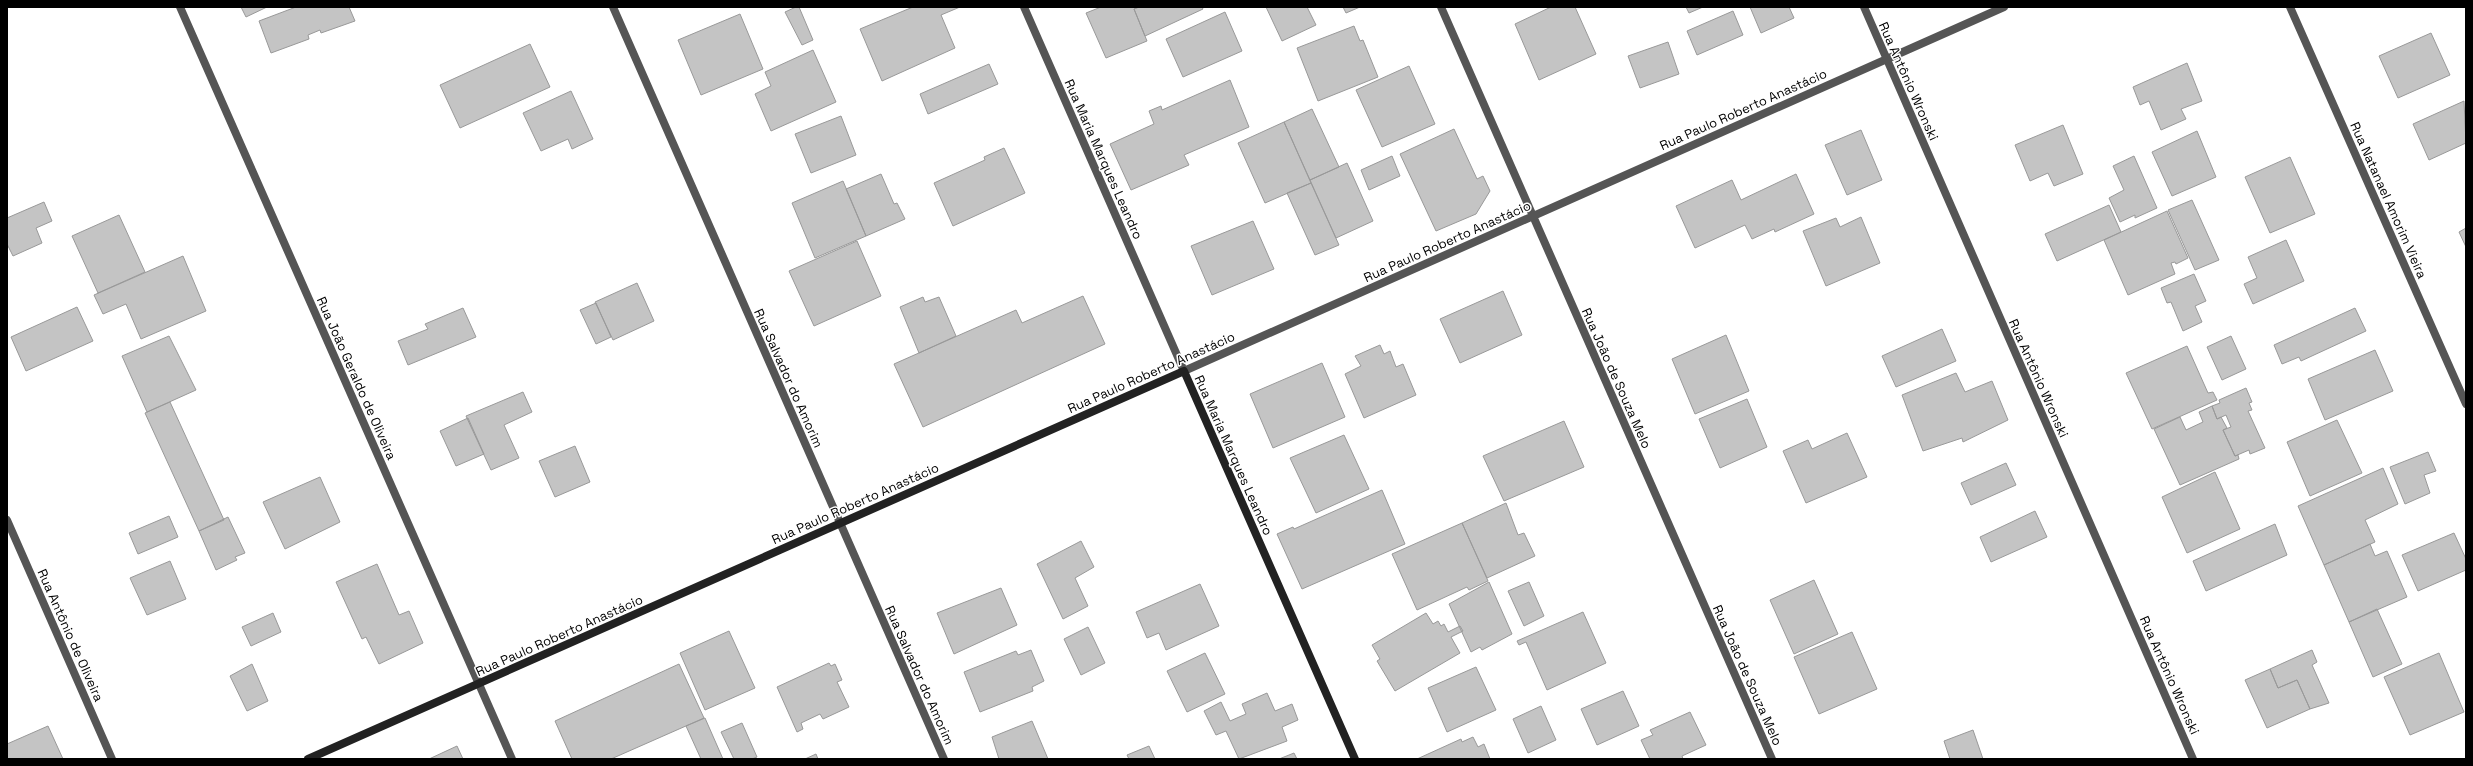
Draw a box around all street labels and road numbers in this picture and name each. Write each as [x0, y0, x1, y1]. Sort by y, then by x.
street label: Rua Antônio Wronski [1875, 19, 1942, 143]
street label: Rua Paulo Roberto Anastácio [1657, 65, 1829, 154]
street label: Rua Maria Marques Leandro [1061, 77, 1147, 242]
street label: Rua Natanael Amorim Vieira [2346, 119, 2431, 282]
street label: Rua Paulo Roberto Anastácio [1361, 197, 1533, 286]
street label: Rua João Geraldo de Oliveira [313, 294, 400, 463]
street label: Rua João de Souza Melo [1578, 305, 1655, 451]
street label: Rua Salvador do Amorim [750, 306, 827, 450]
street label: Rua Antônio Wronski [2005, 316, 2072, 440]
street label: Rua Paulo Roberto Anastácio [1065, 328, 1237, 417]
street label: Rua Maria Marques Leandro [1191, 373, 1277, 538]
street label: Rua Paulo Roberto Anastácio [769, 459, 941, 548]
street label: Rua Antônio de Oliveira [34, 566, 108, 705]
street label: Rua Paulo Roberto Anastácio [473, 591, 645, 680]
street label: Rua João de Souza Melo [1709, 602, 1786, 748]
street label: Rua Salvador do Amorim [881, 603, 958, 747]
street label: Rua Antônio Wronski [2136, 613, 2203, 737]

